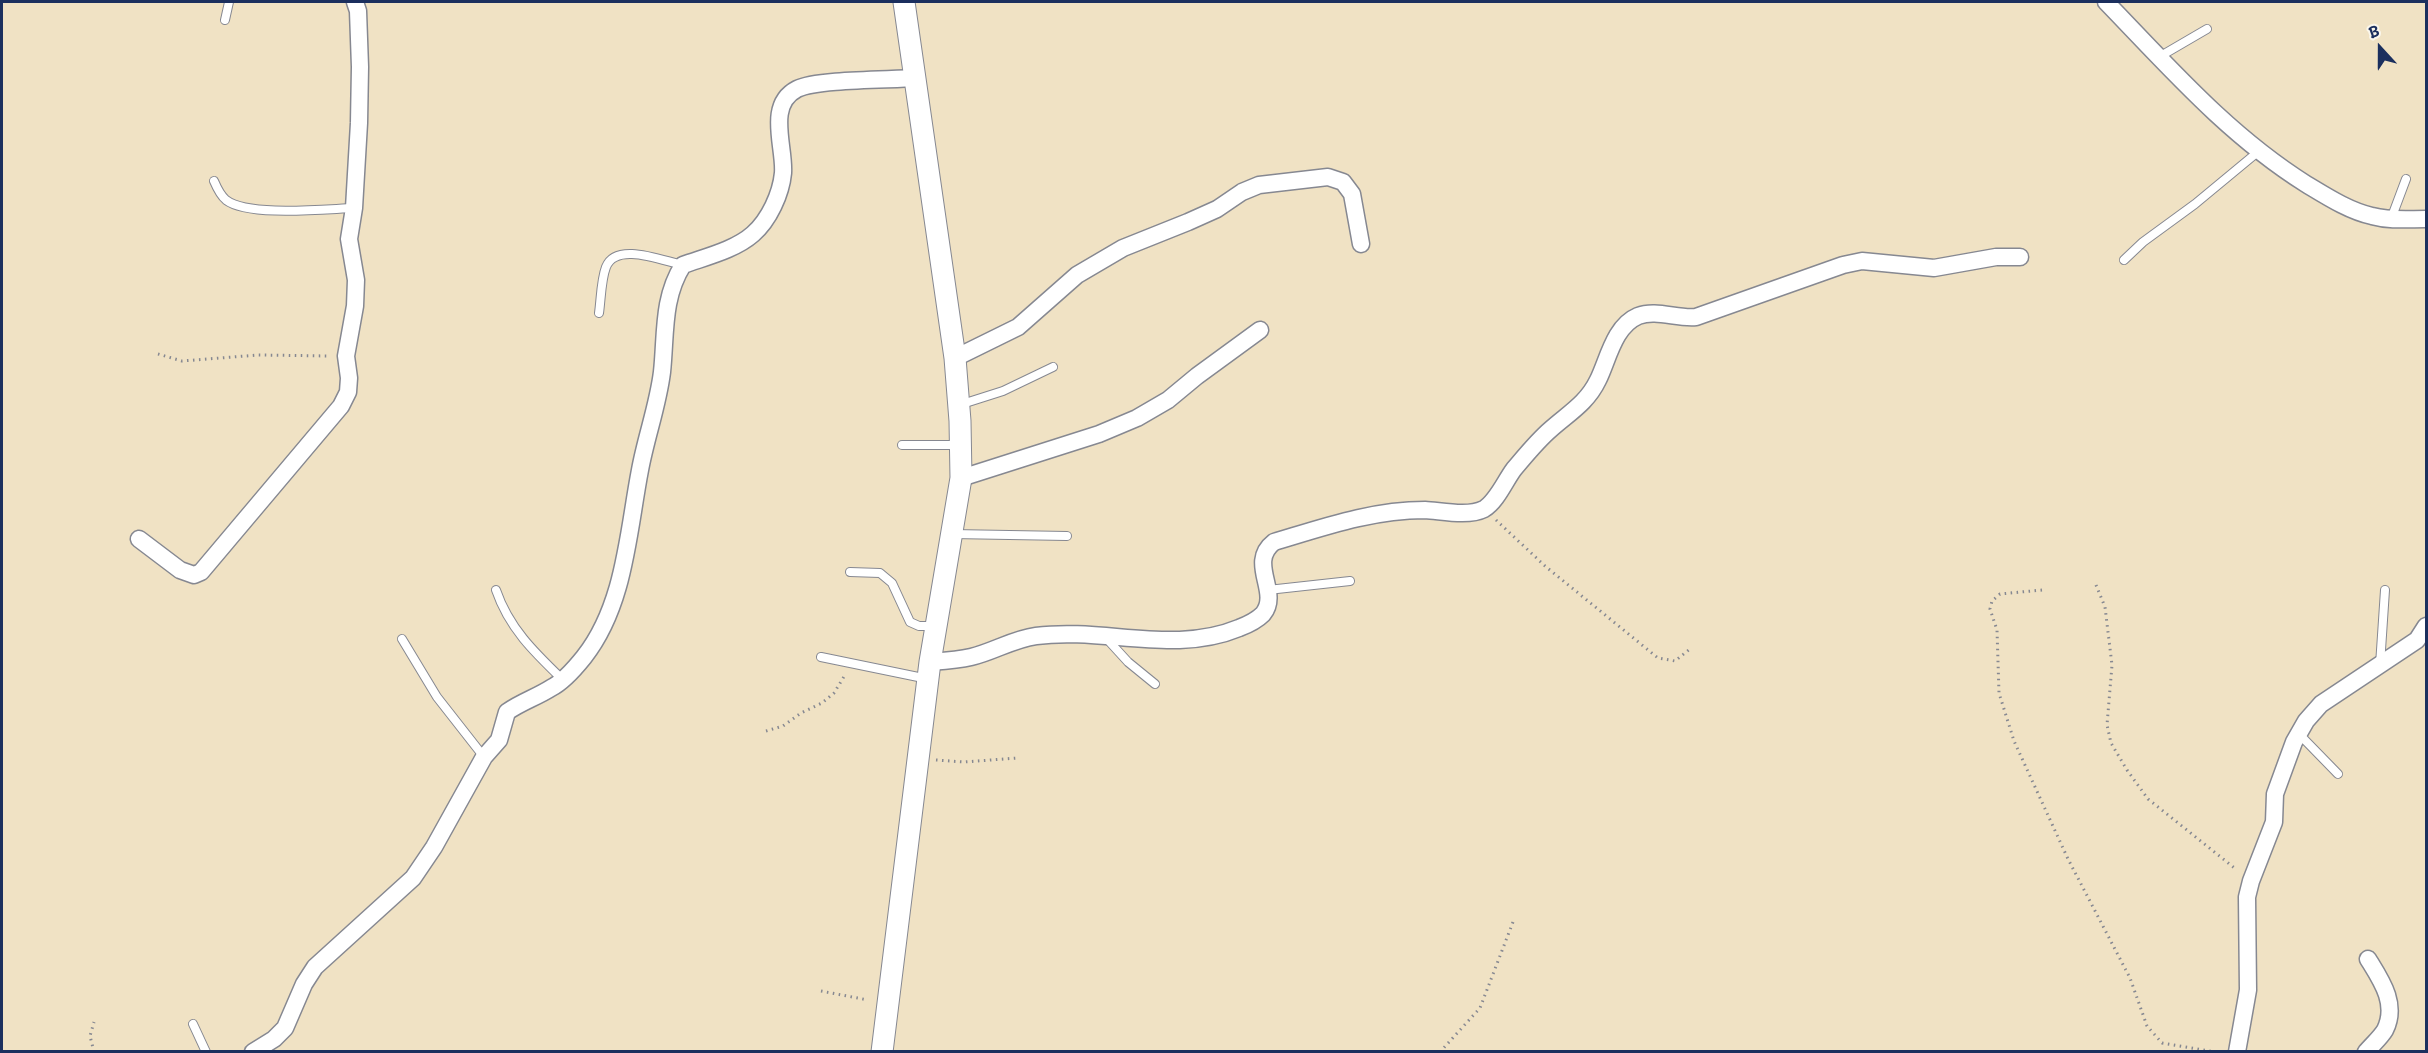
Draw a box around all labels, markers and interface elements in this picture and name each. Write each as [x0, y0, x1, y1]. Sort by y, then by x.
north arrow [2350, 18, 2410, 78]
text: B [2365, 19, 2382, 42]

